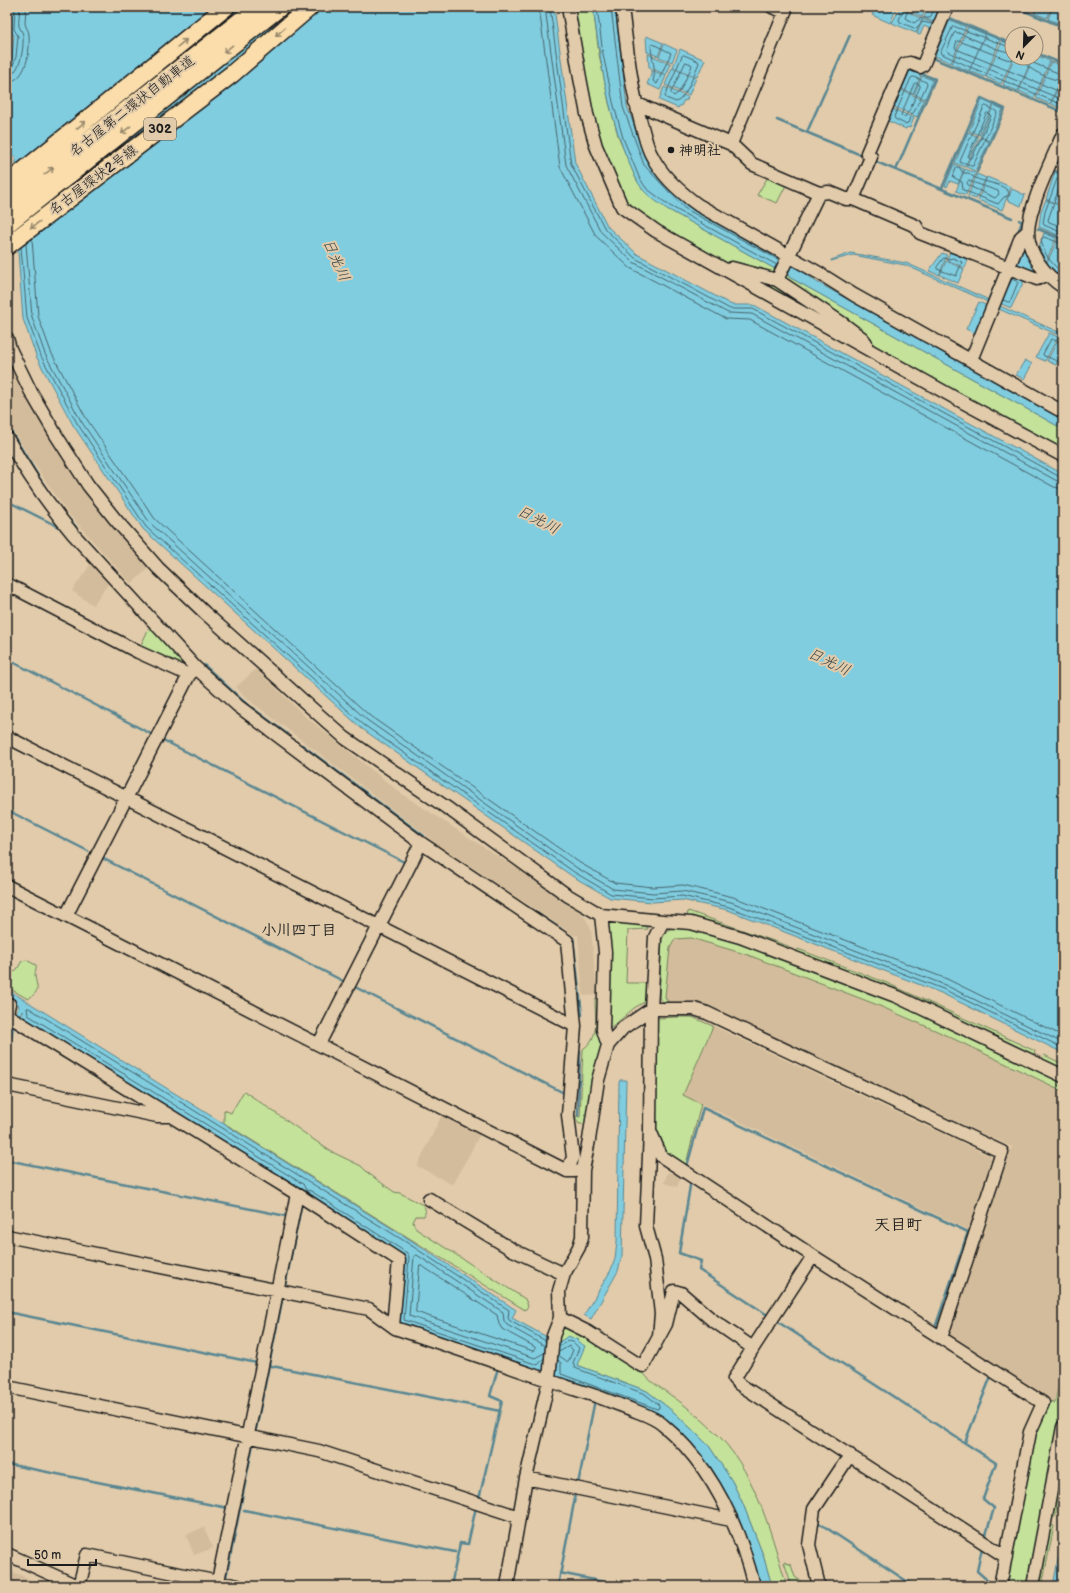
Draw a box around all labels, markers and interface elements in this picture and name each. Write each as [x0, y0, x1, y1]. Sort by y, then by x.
north arrow [1004, 26, 1044, 66]
one-way arrow [275, 28, 285, 37]
one-way arrow [176, 38, 187, 47]
one-way arrow [222, 44, 233, 53]
text: N [1014, 47, 1027, 62]
street label: 名古屋第二環状自動車道 [66, 52, 198, 160]
road number: 302 [144, 118, 176, 140]
one-way arrow [75, 120, 86, 129]
one-way arrow [121, 125, 131, 134]
street label: 名古屋環状2号線 [45, 141, 141, 219]
place label: 神明社 [679, 142, 721, 159]
marker: 神明社 [666, 145, 676, 155]
one-way arrow [43, 167, 54, 176]
one-way arrow [29, 221, 40, 229]
water label: 日光川 [318, 236, 354, 284]
water label: 日光川 [514, 501, 562, 539]
water label: 日光川 [805, 644, 853, 680]
district label: 小川四丁目 [261, 921, 337, 940]
district label: 天目町 [874, 1216, 922, 1235]
scale bar [28, 1541, 96, 1567]
text: 50 m [34, 1548, 61, 1563]

